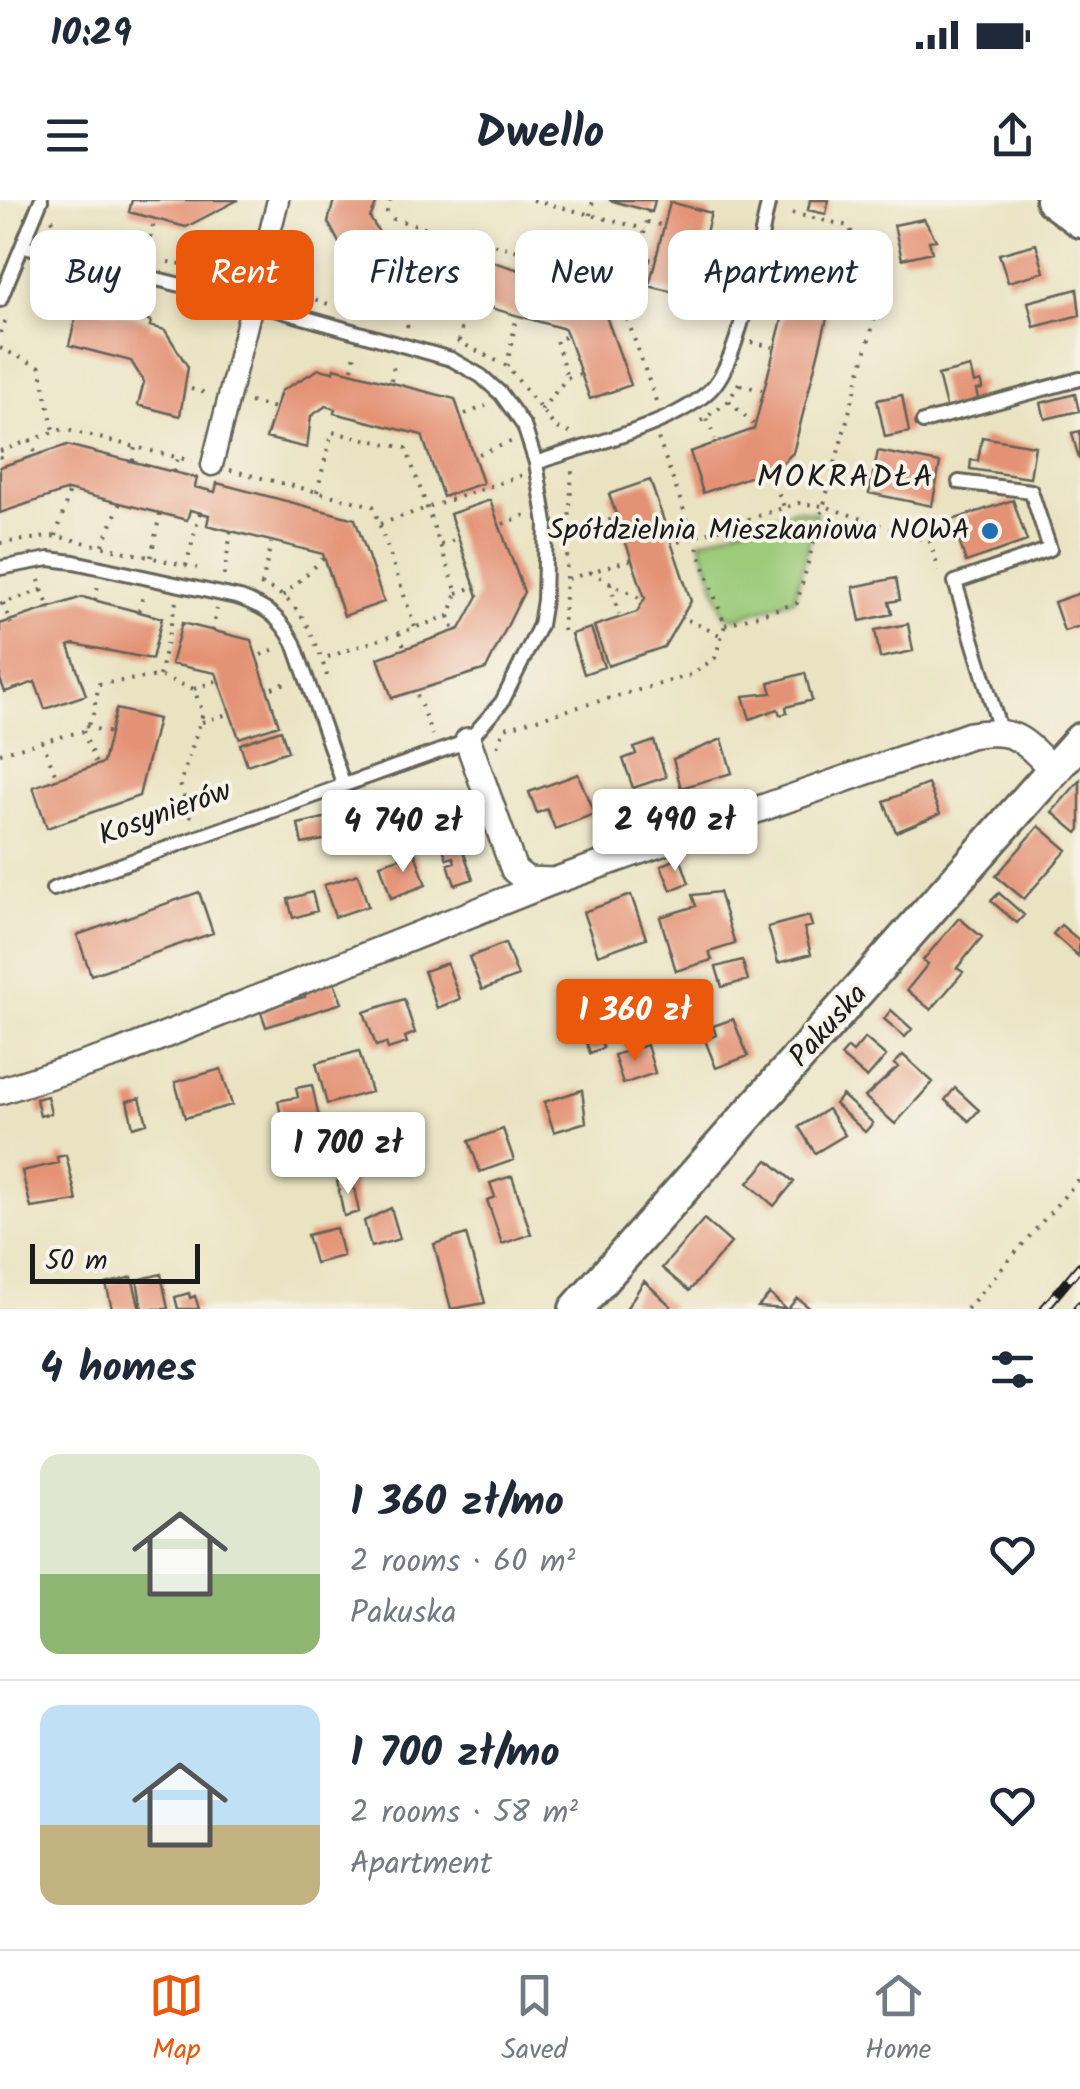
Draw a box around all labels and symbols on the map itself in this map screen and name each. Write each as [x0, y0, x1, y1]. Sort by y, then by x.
district label: MOKRADŁA [757, 453, 935, 504]
place label: Spółdzielnia Mieszkaniowa NOWA [548, 507, 970, 555]
marker: Spółdzielnia Mieszkaniowa NOWA [979, 520, 1001, 542]
street label: Kosynierów [92, 767, 239, 860]
pin: 2 490 zł [572, 789, 778, 874]
pin: 4 740 zł [300, 790, 506, 875]
street label: Pakuska [778, 973, 880, 1079]
pin: 1 360 zł [532, 979, 738, 1064]
pin: 1 700 zł [245, 1112, 451, 1197]
scale bar [30, 1239, 200, 1284]

